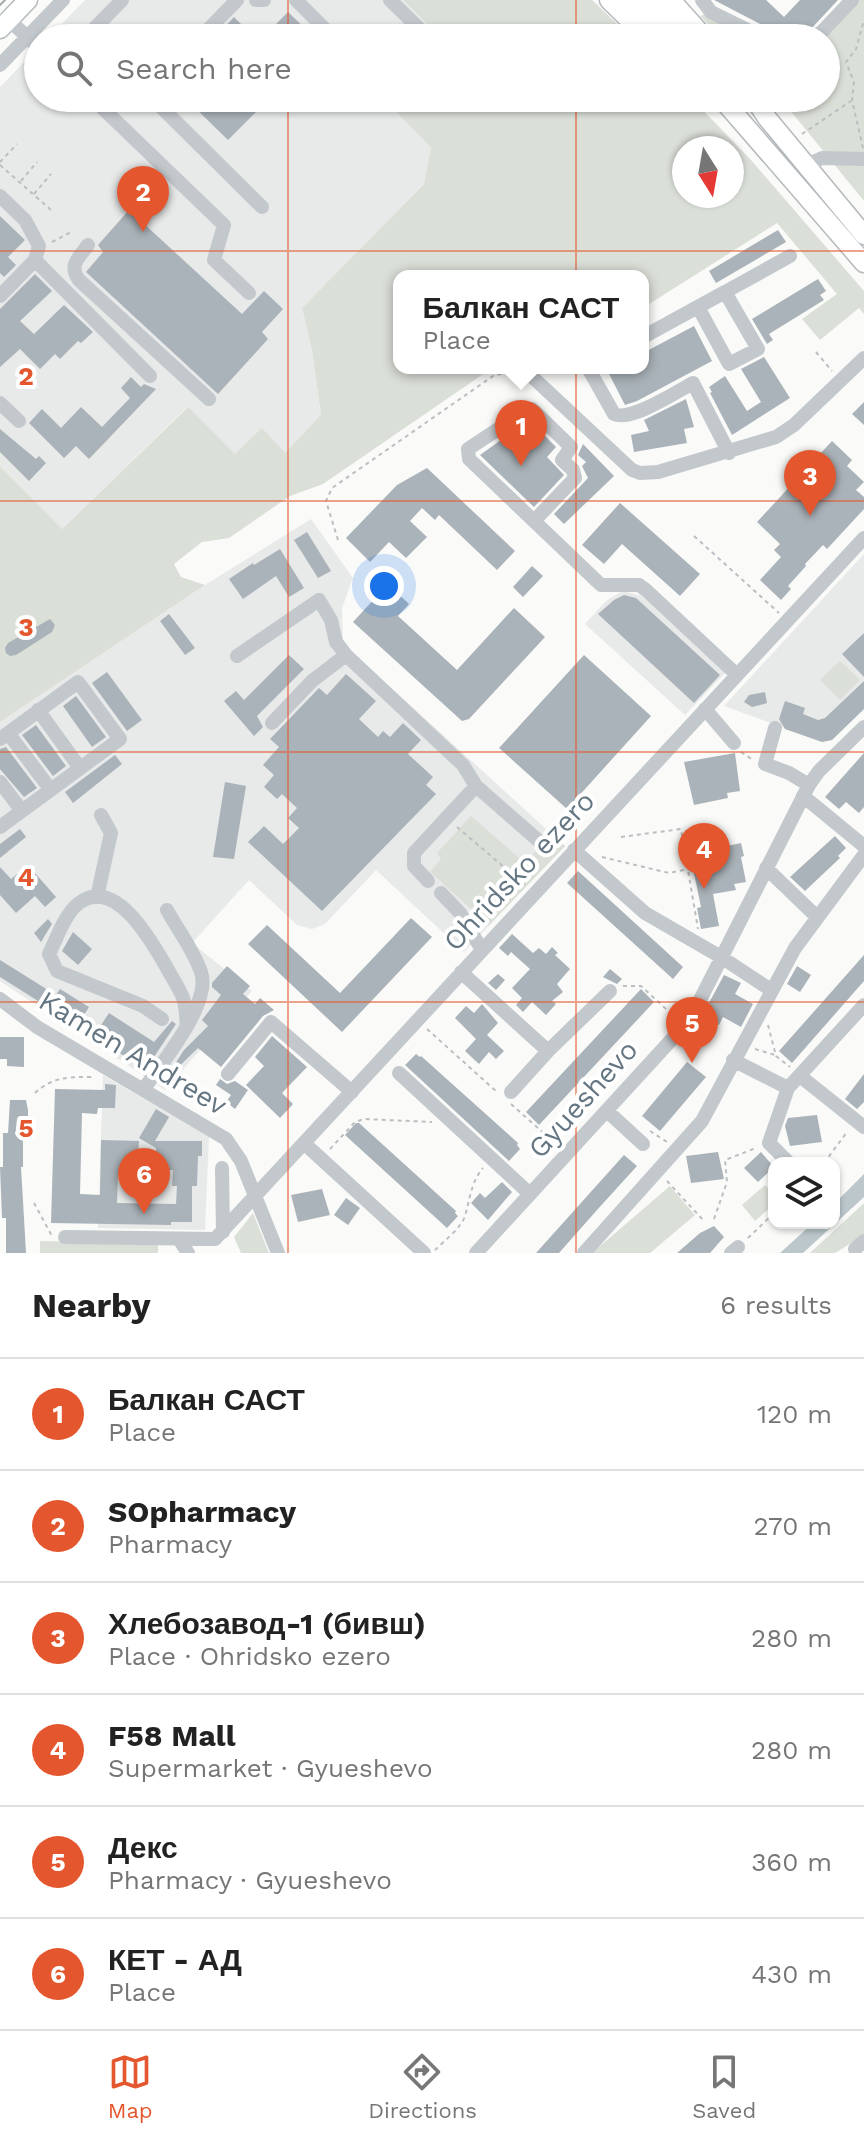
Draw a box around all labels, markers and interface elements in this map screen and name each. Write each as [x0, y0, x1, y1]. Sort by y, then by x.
search box [24, 24, 840, 112]
icon: search [52, 46, 96, 90]
text: Search here [116, 51, 292, 86]
north arrow [672, 136, 744, 208]
pin: 2 [117, 166, 169, 232]
popup [393, 270, 649, 374]
text: Балкан САСТ [423, 290, 619, 325]
text: Place [423, 325, 491, 355]
text: 2 [18, 361, 34, 391]
pin: 1 [495, 400, 547, 466]
pin: 3 [784, 450, 836, 516]
your location [364, 566, 404, 606]
text: 3 [18, 612, 34, 642]
street label: Ohridsko ezero [437, 784, 601, 958]
pin: 4 [678, 823, 730, 889]
text: 4 [18, 862, 35, 892]
street label: Kamen Andreev [33, 984, 233, 1122]
pin: 5 [666, 997, 718, 1063]
street label: Gyueshevo [521, 1033, 645, 1165]
text: 5 [18, 1113, 34, 1143]
pin: 6 [118, 1148, 170, 1214]
map controls [768, 1157, 840, 1229]
button: layers [768, 1157, 840, 1229]
text: Nearby [32, 1285, 151, 1325]
text: 6 results [720, 1290, 832, 1320]
text: Балкан САСТ [108, 1382, 305, 1417]
text: 1 [52, 1399, 64, 1429]
text: 120 m [757, 1399, 832, 1429]
text: Place [108, 1417, 176, 1447]
text: SOpharmacy [108, 1494, 296, 1529]
text: 2 [50, 1511, 66, 1541]
text: 270 m [753, 1511, 832, 1541]
text: Pharmacy [108, 1529, 232, 1559]
text: Хлебозавод-1 (бивш) [108, 1606, 426, 1641]
text: 3 [50, 1623, 66, 1653]
text: 280 m [751, 1623, 832, 1653]
text: Place · Ohridsko ezero [108, 1641, 391, 1671]
text: F58 Mall [108, 1718, 235, 1753]
text: 4 [50, 1735, 66, 1765]
text: 280 m [751, 1735, 832, 1765]
text: Supermarket · Gyueshevo [108, 1753, 433, 1783]
text: Декс [108, 1830, 178, 1865]
text: 5 [50, 1847, 66, 1877]
text: 360 m [751, 1847, 832, 1877]
text: Pharmacy · Gyueshevo [108, 1865, 392, 1895]
text: КЕТ - АД [108, 1942, 242, 1977]
text: 6 [50, 1959, 66, 1989]
text: 430 m [751, 1959, 832, 1989]
text: Place [108, 1977, 176, 2007]
tab: Map [108, 2050, 153, 2123]
tab: Directions [368, 2050, 477, 2123]
tab: Saved [692, 2050, 756, 2123]

